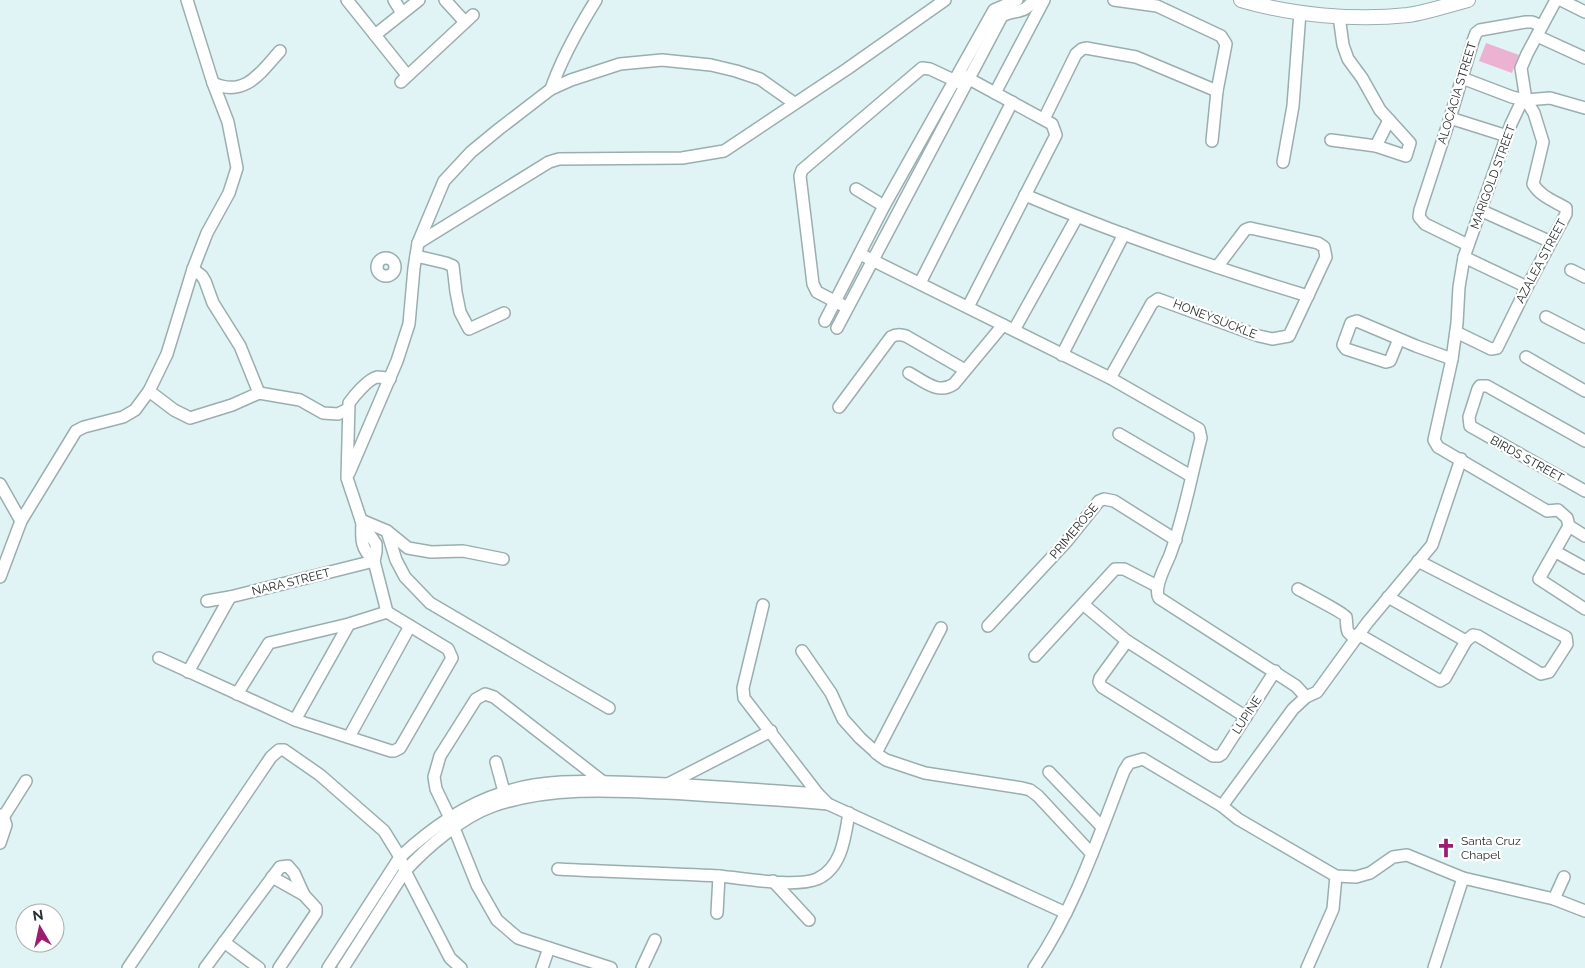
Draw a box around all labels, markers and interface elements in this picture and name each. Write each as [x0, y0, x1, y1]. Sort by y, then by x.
street label: ALOCACIA STREET [1435, 40, 1479, 146]
street label: MARIGOLD STREET [1468, 122, 1519, 231]
street label: AZALEA STREET [1513, 216, 1569, 305]
street label: HONEYSUCKLE [1171, 297, 1259, 341]
street label: BIRDS STREET [1488, 433, 1567, 485]
street label: PRIMEROSE [1047, 501, 1101, 561]
street label: NARA STREET [250, 565, 332, 599]
street label: LUPINE [1230, 693, 1264, 737]
place label: Santa Cruz Chapel [1461, 834, 1521, 862]
church icon: Santa Cruz Chapel [1435, 837, 1457, 859]
north arrow [15, 903, 65, 953]
text: N [31, 906, 44, 924]

